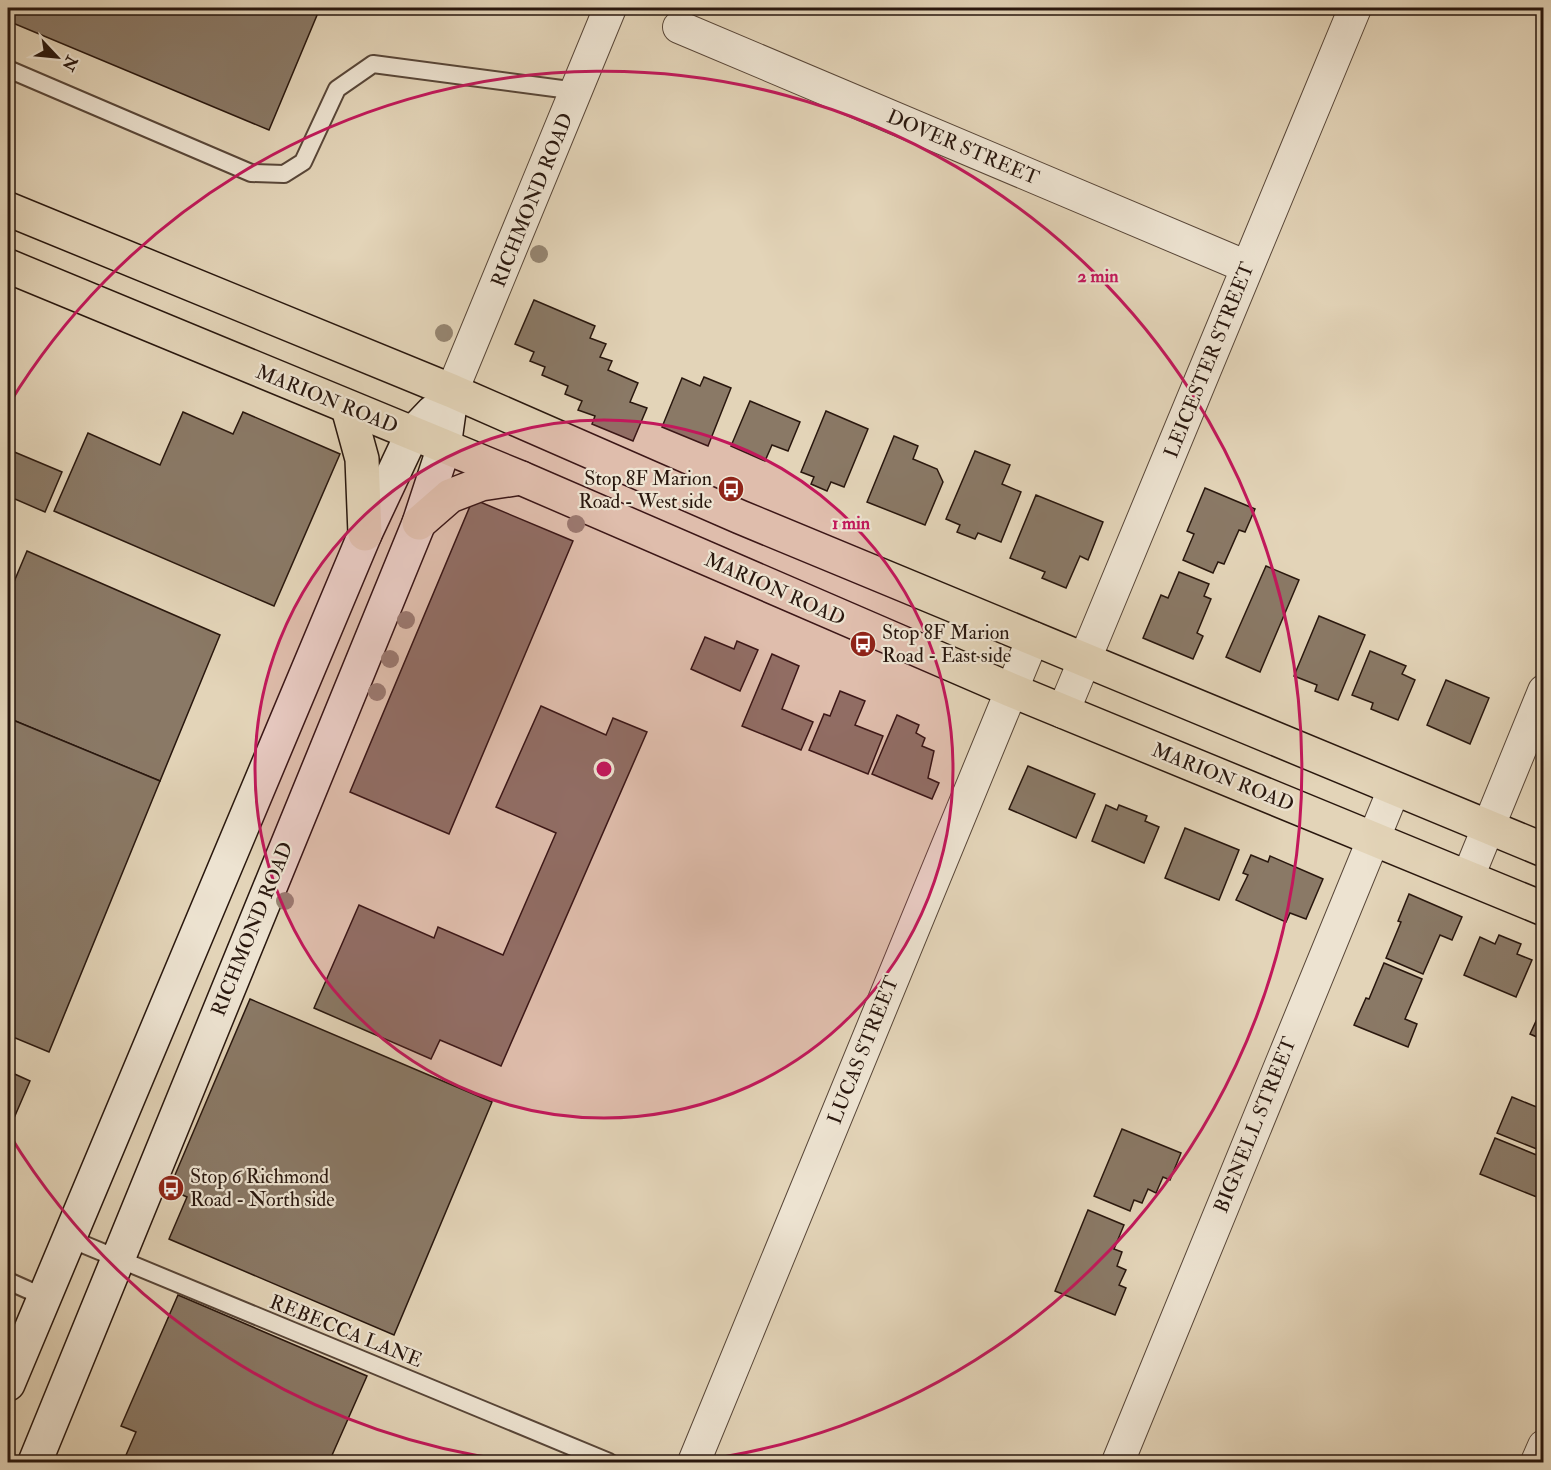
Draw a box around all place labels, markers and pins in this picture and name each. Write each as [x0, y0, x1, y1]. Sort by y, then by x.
place label: Stop 8F Marion Road - West side [579, 466, 712, 514]
bus stop icon: Stop 8F Marion Road - West side [716, 474, 746, 504]
place label: Stop 8F Marion Road - East side [882, 620, 1011, 668]
bus stop icon: Stop 8F Marion Road - East side [848, 629, 878, 659]
centre of rings [594, 759, 614, 779]
place label: Stop 6 Richmond Road - North side [190, 1164, 335, 1212]
bus stop icon: Stop 6 Richmond Road - North side [156, 1173, 186, 1203]

